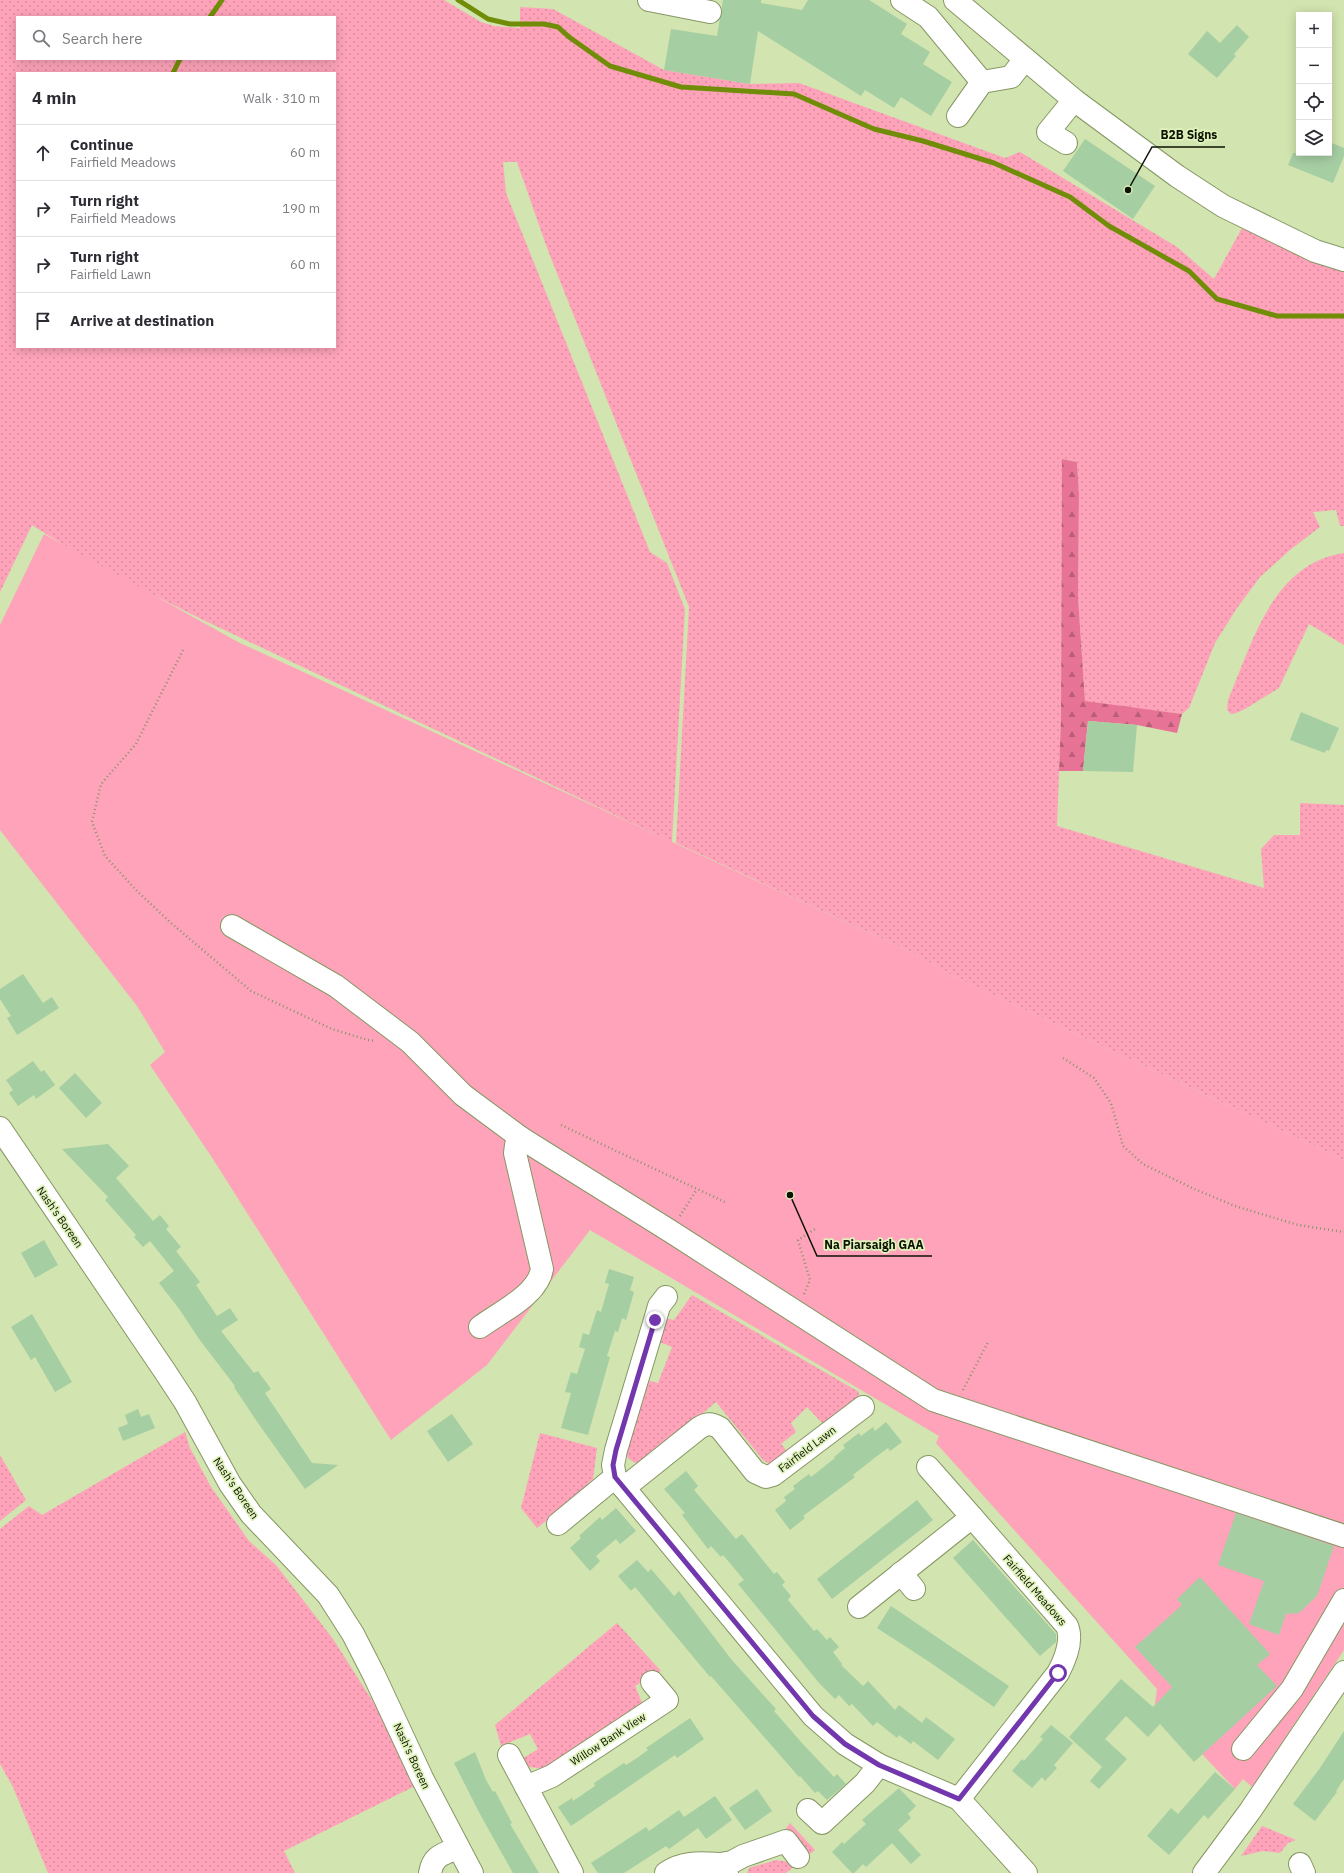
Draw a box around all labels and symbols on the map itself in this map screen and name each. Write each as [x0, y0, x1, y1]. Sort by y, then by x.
callout: B2B Signs [1152, 123, 1225, 147]
text: B2B Signs [1161, 127, 1217, 142]
street label: Nash's Boreen [34, 1184, 86, 1250]
callout: Na Piarsaigh GAA [817, 1232, 932, 1256]
text: Na Piarsaigh GAA [824, 1237, 924, 1252]
route end [646, 1311, 664, 1329]
street label: Fairfield Lawn [775, 1423, 839, 1475]
street label: Nash's Boreen [210, 1455, 262, 1521]
street label: Fairfield Meadows [1000, 1552, 1070, 1628]
route start [1049, 1664, 1067, 1682]
street label: Willow Bank View [568, 1709, 649, 1769]
street label: Nash's Boreen [391, 1721, 433, 1791]

